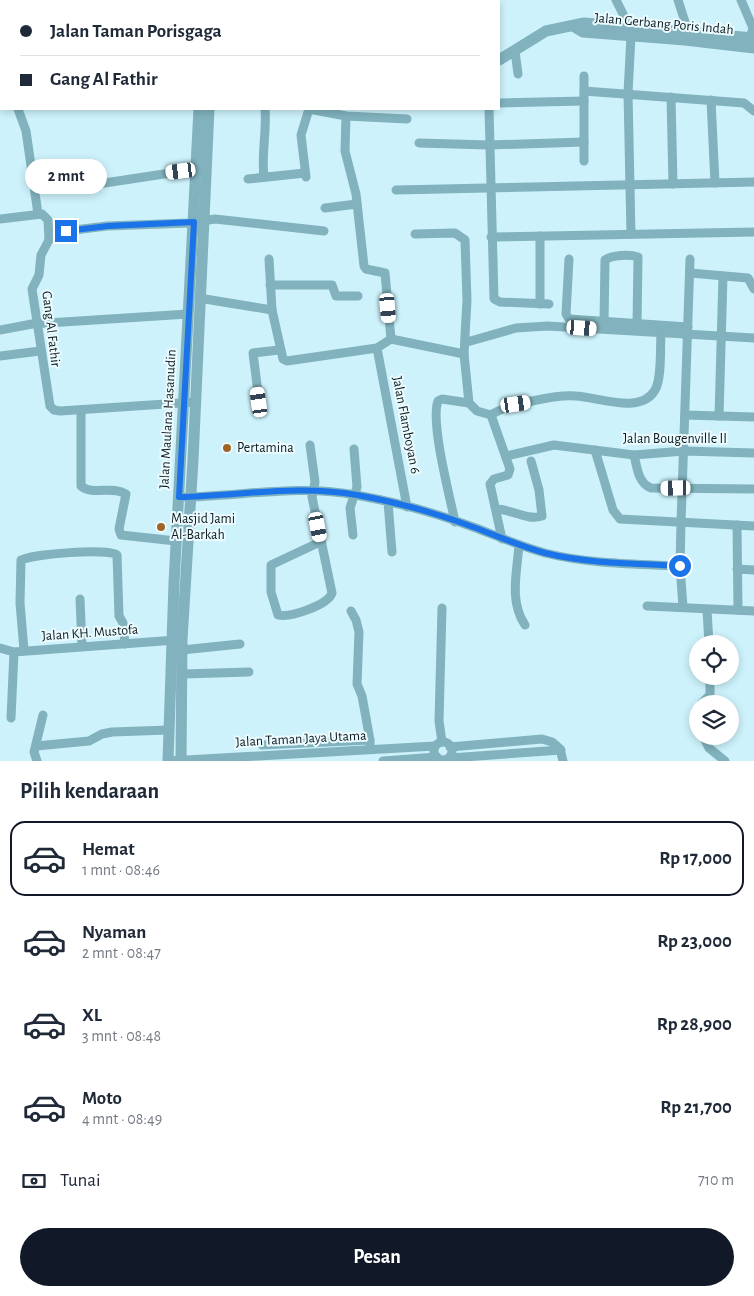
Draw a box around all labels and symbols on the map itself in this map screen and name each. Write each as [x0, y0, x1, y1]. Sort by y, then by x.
street label: Jalan Gerbang Poris Indah [594, 11, 734, 37]
callout: 2 mnt [25, 158, 107, 194]
car [165, 162, 196, 180]
route end [55, 220, 77, 242]
street label: Gang Al Fathir [39, 290, 63, 368]
car [379, 292, 396, 324]
car [566, 319, 597, 337]
street label: Jalan Maulana Hasanudin [157, 349, 179, 489]
street label: Jalan Flamboyan 6 [390, 375, 422, 475]
car [249, 386, 268, 418]
car [500, 394, 531, 414]
street label: Jalan Bougenville II [623, 432, 727, 446]
place label: Pertamina [237, 441, 294, 455]
marker: Pertamina [221, 442, 233, 454]
car [660, 480, 691, 496]
car [307, 511, 328, 543]
place label: Masjid Jami Al-Barkah [171, 512, 235, 542]
marker: Masjid Jami Al-Barkah [155, 521, 167, 533]
route start [669, 555, 691, 577]
street label: Jalan KH. Mustofa [41, 623, 139, 643]
street label: Jalan Taman Jaya Utama [235, 729, 367, 749]

